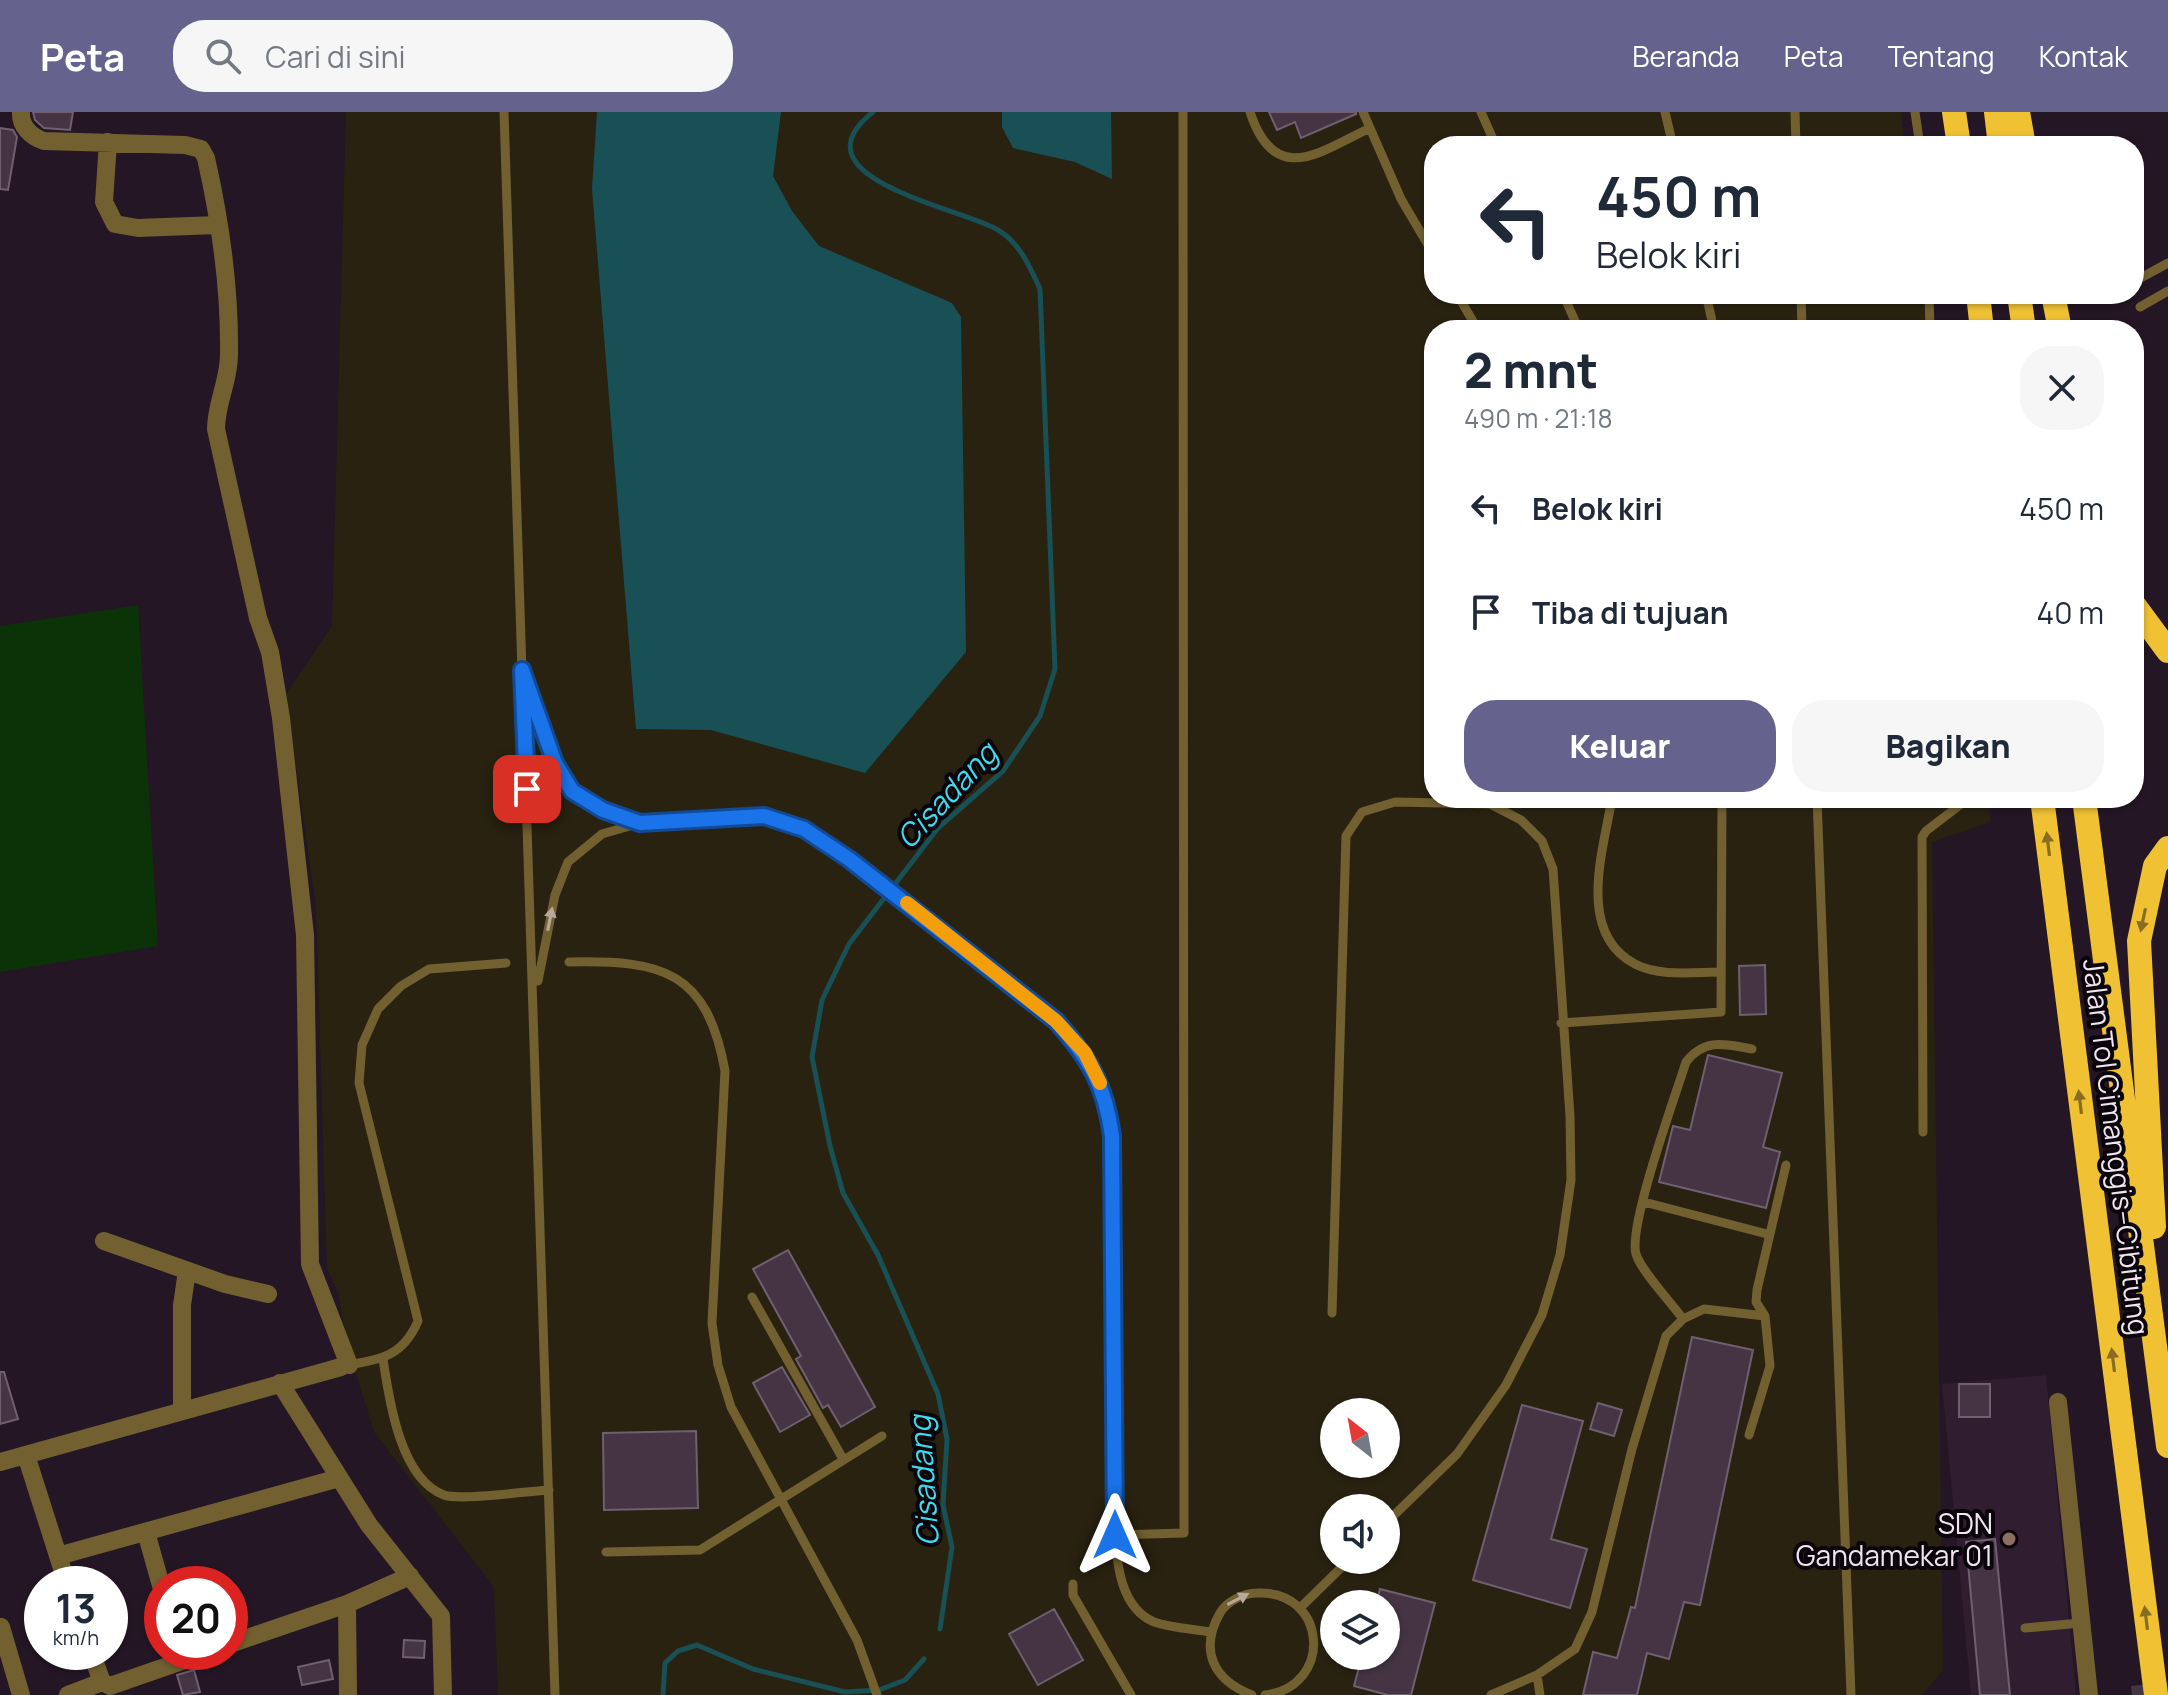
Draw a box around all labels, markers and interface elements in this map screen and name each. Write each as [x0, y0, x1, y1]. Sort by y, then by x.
search box [173, 20, 733, 92]
text: Peta [40, 30, 125, 82]
icon: search [201, 34, 245, 78]
text: Cari di sini [265, 36, 405, 77]
text: Beranda [1632, 37, 1740, 75]
text: Peta [1784, 37, 1844, 75]
text: Tentang [1888, 37, 1995, 75]
text: Kontak [2039, 37, 2128, 75]
text: 450 m [1596, 157, 1761, 234]
icon: left [1464, 168, 1568, 272]
text: Belok kiri [1596, 230, 1742, 279]
text: 2 mnt [1464, 337, 1598, 402]
button: close [2020, 346, 2104, 430]
text: 490 m · 21:18 [1464, 400, 1613, 436]
icon: left [1464, 486, 1508, 530]
text: Belok kiri [1532, 488, 1663, 529]
text: 450 m [2019, 488, 2104, 529]
icon: arrive [1464, 590, 1508, 634]
text: Tiba di tujuan [1532, 592, 1729, 633]
text: 40 m [2037, 592, 2104, 633]
button: Keluar [1464, 700, 1776, 792]
button: Bagikan [1792, 700, 2104, 792]
water label: Cisadang [886, 732, 1007, 857]
pin [493, 755, 561, 823]
icon: arrive [505, 767, 549, 811]
one-way arrow [2041, 831, 2054, 856]
one-way arrow [544, 907, 557, 932]
one-way arrow [2137, 908, 2149, 933]
street label: Jalan Tol Cimanggis–Cibitung [2075, 957, 2159, 1337]
one-way arrow [2074, 1089, 2087, 1114]
one-way arrow [2106, 1347, 2119, 1372]
north arrow [1320, 1398, 1400, 1478]
map controls [1320, 1398, 1400, 1670]
water label: Cisadang [898, 1412, 948, 1548]
position arrow [1073, 1493, 1157, 1577]
button: sound [1320, 1494, 1400, 1574]
place label: SDN Gandamekar 01 [1796, 1504, 1993, 1574]
marker: SDN Gandamekar 01 [2000, 1530, 2018, 1548]
speed limit sign: 20 [144, 1566, 248, 1670]
text: 13 [56, 1580, 96, 1635]
button: layers [1320, 1590, 1400, 1670]
one-way arrow [1227, 1593, 1249, 1607]
one-way arrow [2139, 1605, 2152, 1630]
text: km/h [53, 1624, 99, 1651]

